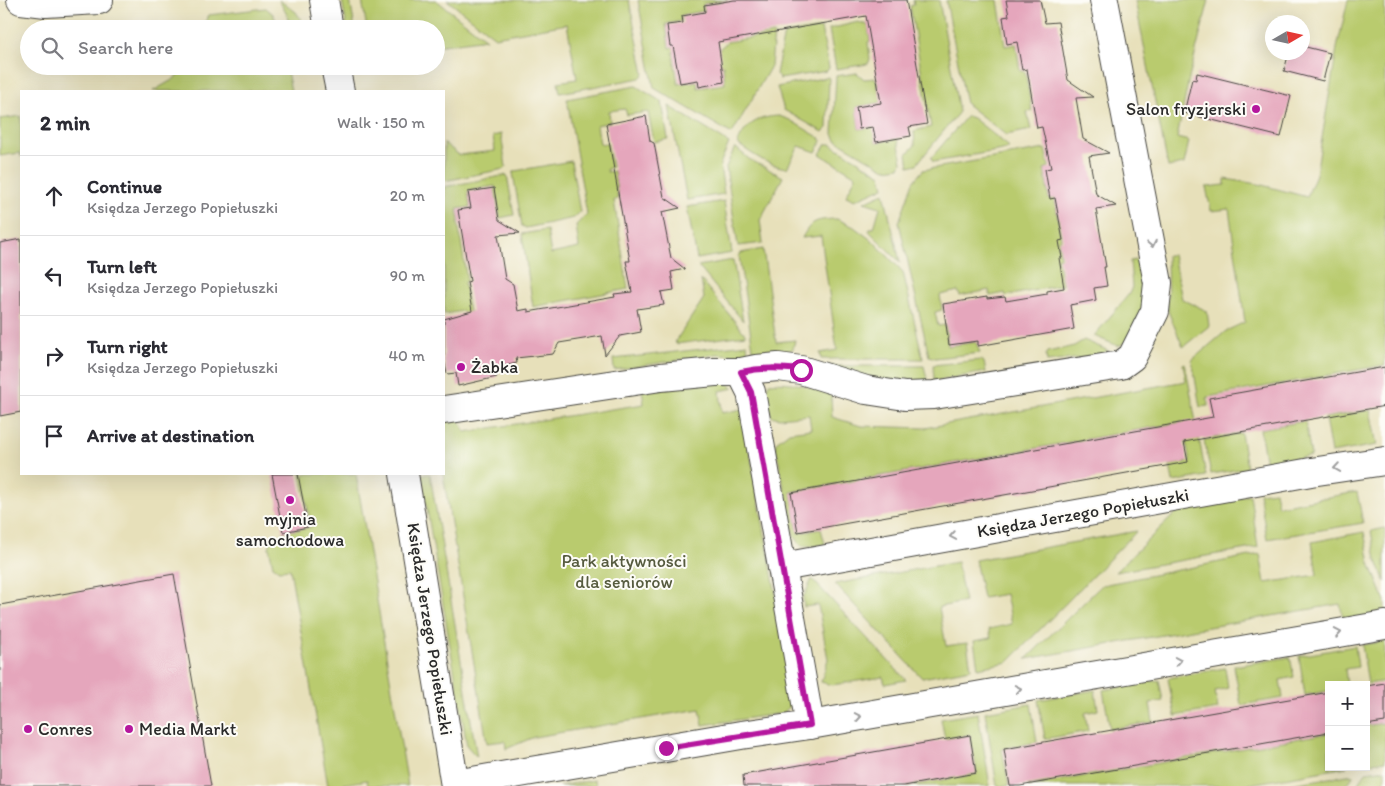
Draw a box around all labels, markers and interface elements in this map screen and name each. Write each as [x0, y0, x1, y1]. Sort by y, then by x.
north arrow [1265, 15, 1310, 60]
search box [20, 20, 445, 75]
icon: search [38, 34, 66, 62]
text: Search here [78, 36, 173, 59]
place label: Salon fryzjerski [1126, 98, 1246, 120]
marker: Salon fryzjerski [1250, 103, 1262, 115]
text: 2 min [40, 110, 90, 135]
text: Walk · 150 m [337, 113, 425, 132]
text: Continue [87, 175, 162, 198]
icon: ahead [40, 182, 68, 210]
text: 20 m [390, 186, 425, 205]
text: Księdza Jerzego Popiełuszki [87, 198, 278, 217]
one-way arrow [1146, 239, 1156, 248]
text: Turn left [87, 255, 157, 278]
icon: left [40, 262, 68, 290]
text: 90 m [390, 266, 425, 285]
text: Księdza Jerzego Popiełuszki [87, 278, 278, 297]
text: Turn right [87, 335, 168, 358]
icon: right [40, 342, 68, 370]
text: 40 m [388, 346, 425, 365]
place label: Żabka [471, 356, 518, 378]
text: Księdza Jerzego Popiełuszki [87, 358, 278, 377]
route start [790, 359, 813, 382]
marker: Żabka [455, 361, 467, 373]
icon: arrive [40, 422, 68, 450]
text: Arrive at destination [87, 424, 254, 447]
one-way arrow [1332, 462, 1340, 473]
street label: Księdza Jerzego Popiełuszki [975, 484, 1191, 542]
marker: myjnia samochodowa [284, 494, 296, 506]
place label: myjnia samochodowa [236, 508, 344, 551]
street label: Księdza Jerzego Popiełuszki [402, 521, 458, 737]
one-way arrow [948, 530, 957, 540]
park label: Park aktywności dla seniorów [561, 550, 687, 593]
one-way arrow [1333, 628, 1342, 638]
one-way arrow [1173, 656, 1182, 666]
map controls [1325, 681, 1370, 771]
button: + [1325, 681, 1370, 726]
one-way arrow [1013, 685, 1022, 695]
one-way arrow [853, 712, 862, 722]
place label: Conres [38, 718, 92, 740]
place label: Media Markt [139, 718, 237, 740]
marker: Conres [22, 723, 34, 735]
marker: Media Markt [123, 723, 135, 735]
button: − [1325, 726, 1370, 771]
route end [655, 737, 678, 760]

